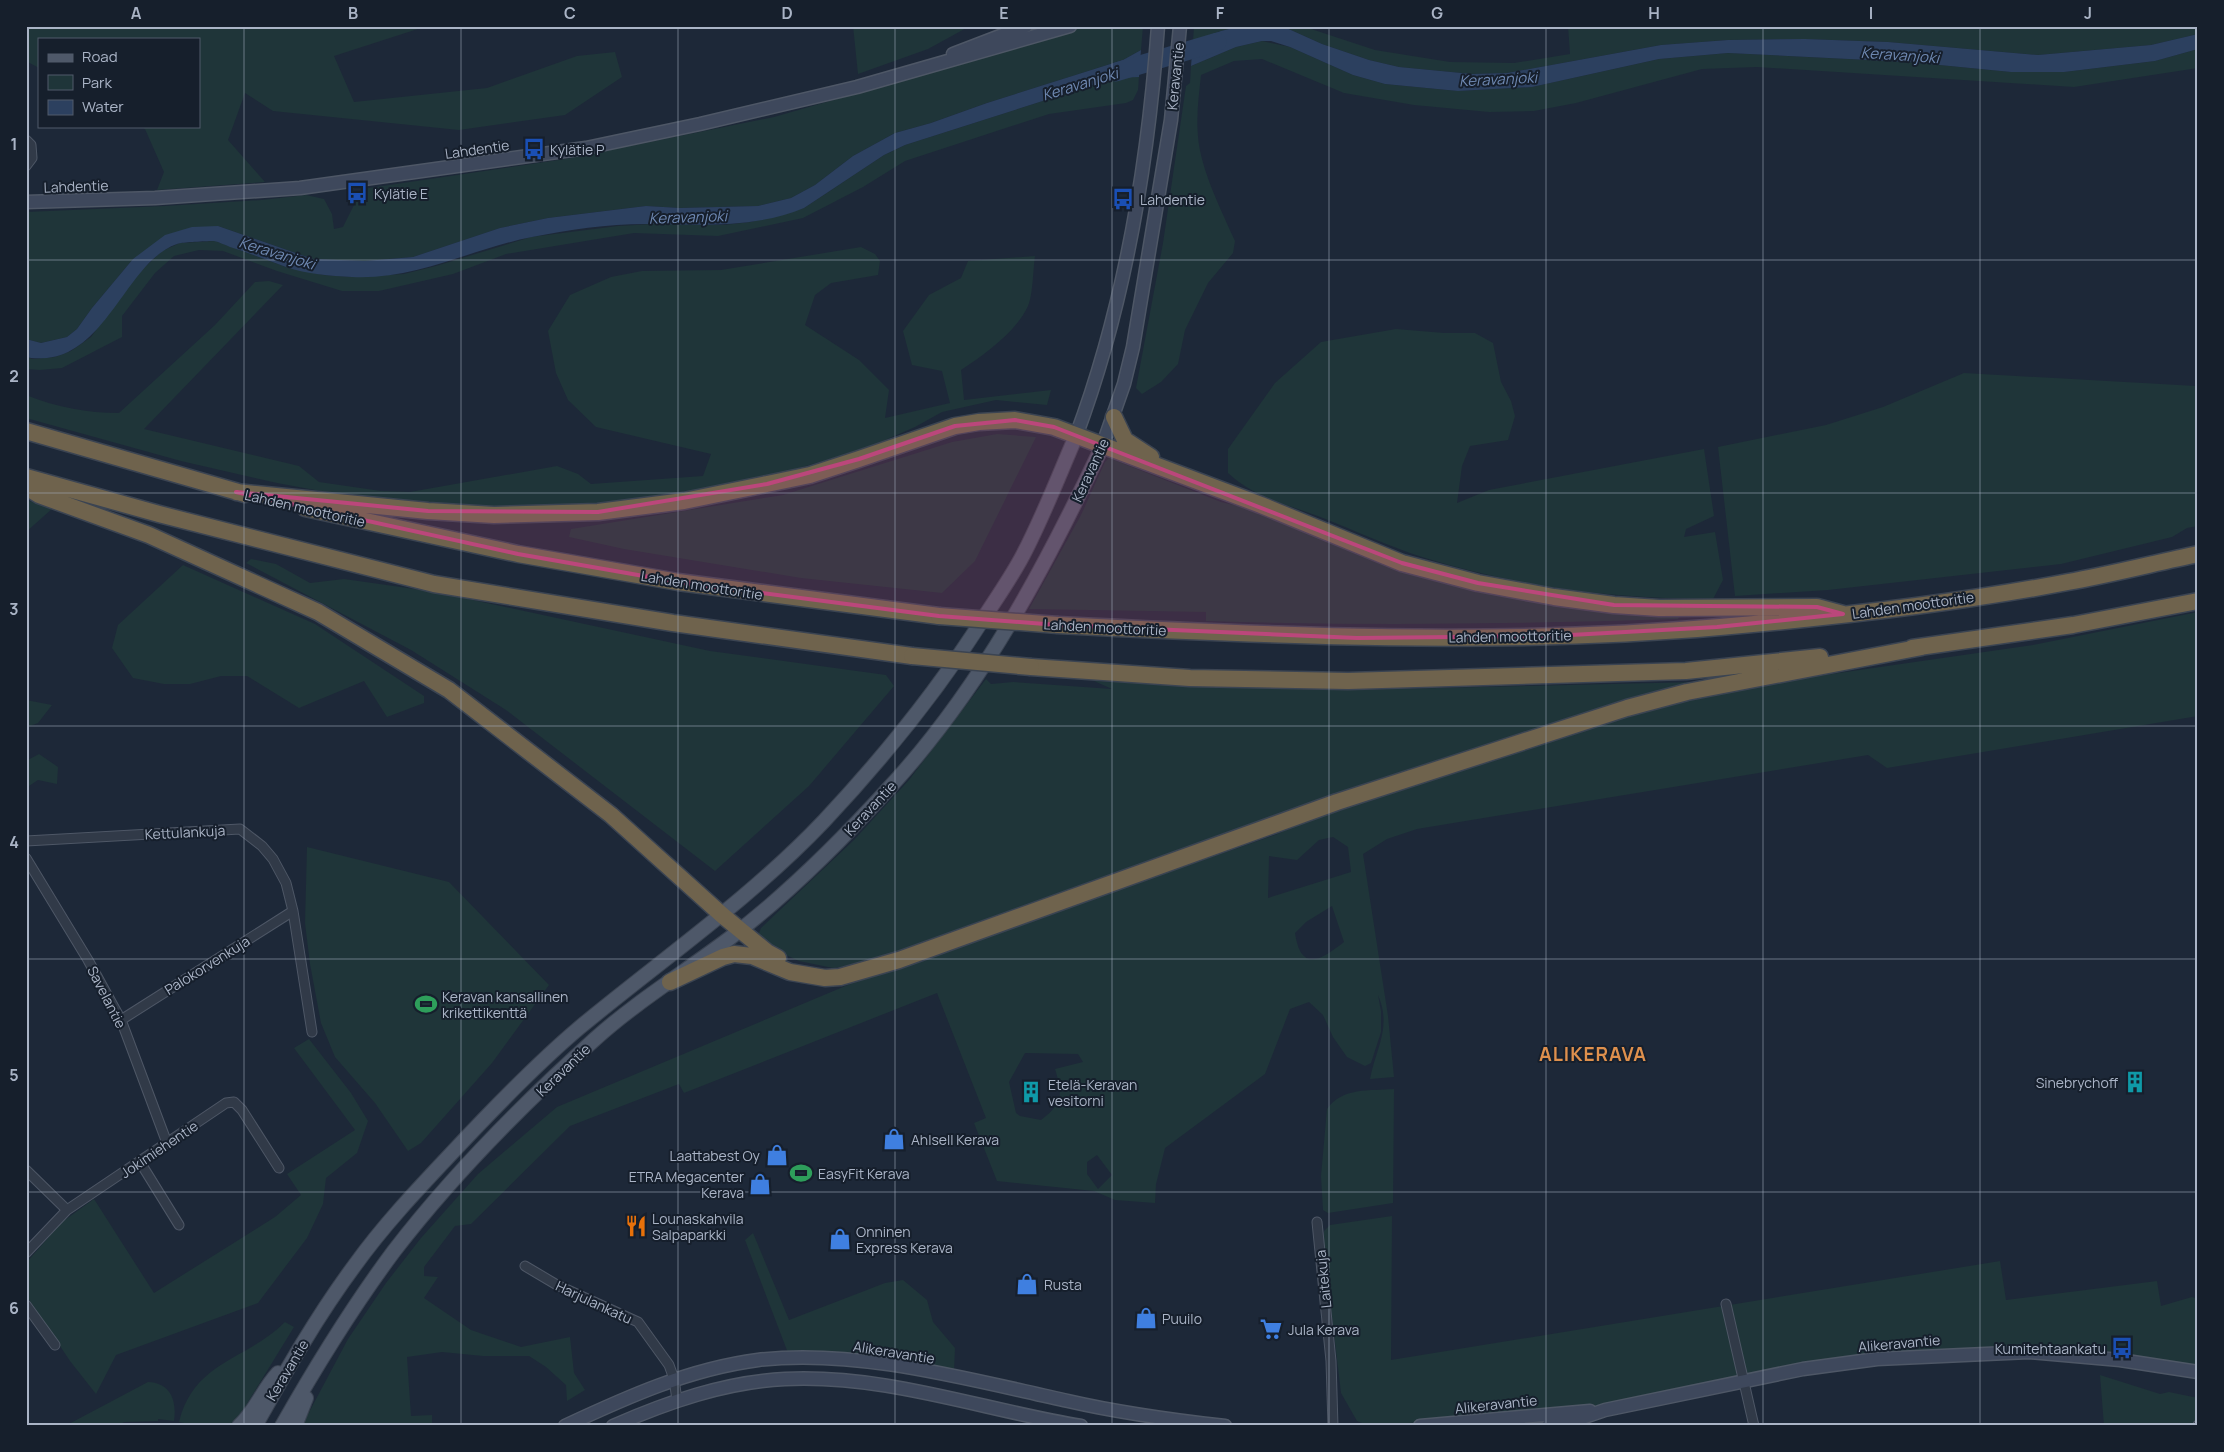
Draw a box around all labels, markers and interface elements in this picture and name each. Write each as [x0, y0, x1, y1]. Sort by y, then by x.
text: A [131, 2, 142, 24]
text: B [348, 2, 358, 24]
text: C [564, 2, 576, 24]
text: D [781, 2, 793, 24]
text: E [999, 2, 1009, 24]
text: F [1216, 2, 1225, 24]
text: G [1431, 2, 1443, 24]
text: H [1648, 2, 1660, 24]
text: I [1869, 2, 1873, 24]
text: J [2084, 2, 2092, 24]
legend [38, 38, 200, 128]
street label: Keravantie [1162, 41, 1188, 111]
water label: Keravanjoki [1860, 42, 1942, 68]
text: Road [82, 46, 118, 67]
water label: Keravanjoki [1040, 62, 1123, 105]
water label: Keravanjoki [1458, 66, 1540, 92]
text: Park [82, 72, 112, 93]
text: Water [82, 96, 124, 117]
text: 1 [10, 133, 18, 155]
street label: Lahdentie [444, 135, 510, 163]
bus stop icon: Kylätie P [521, 136, 547, 162]
place label: Kylätie P [550, 140, 605, 159]
street label: Lahdentie [43, 175, 109, 197]
bus stop icon: Kylätie E [344, 180, 370, 206]
place label: Kylätie E [374, 184, 428, 203]
bus stop icon: Lahdentie [1110, 186, 1136, 212]
place label: Lahdentie [1140, 190, 1205, 209]
water label: Keravanjoki [649, 205, 730, 229]
water label: Keravanjoki [237, 232, 320, 275]
text: 2 [9, 365, 19, 387]
street label: Keravantie [1067, 435, 1113, 505]
street label: Lahden moottoritie [243, 485, 367, 531]
street label: Lahden moottoritie [640, 566, 764, 604]
street label: Lahden moottoritie [1851, 587, 1975, 623]
text: 3 [9, 598, 19, 620]
street label: Lahden moottoritie [1043, 614, 1167, 640]
street label: Lahden moottoritie [1448, 625, 1572, 647]
street label: Keravantie [840, 777, 900, 839]
street label: Kettulankuja [144, 820, 226, 844]
text: 4 [9, 831, 19, 853]
street label: Palokorvenkuja [161, 931, 253, 999]
street label: Savelantie [83, 963, 131, 1031]
place label: Keravan kansallinen krikettikenttä [442, 987, 568, 1022]
sports icon: Keravan kansallinen krikettikenttä [413, 991, 439, 1017]
street label: Keravantie [532, 1040, 594, 1100]
district label: ALIKERAVA [1539, 1041, 1647, 1067]
text: 5 [9, 1064, 19, 1086]
building icon: Sinebrychoff [2122, 1069, 2148, 1095]
place label: Sinebrychoff [2036, 1073, 2119, 1092]
place label: Etelä-Keravan vesitorni [1048, 1075, 1137, 1110]
building icon: Etelä-Keravan vesitorni [1018, 1079, 1044, 1105]
street label: Jokimiehentie [116, 1116, 202, 1182]
shop icon: Ahlsell Kerava [881, 1126, 907, 1152]
place label: Ahlsell Kerava [911, 1130, 999, 1149]
shop icon: Laattabest Oy [764, 1142, 790, 1168]
place label: Laattabest Oy [669, 1146, 761, 1165]
sports icon: EasyFit Kerava [788, 1160, 814, 1186]
place label: EasyFit Kerava [818, 1164, 910, 1183]
place label: ETRA Megacenter Kerava [629, 1167, 744, 1202]
shop icon: ETRA Megacenter Kerava [747, 1171, 773, 1197]
place label: Lounaskahvila Salpaparkki [652, 1209, 744, 1244]
restaurant icon: Lounaskahvila Salpaparkki [623, 1213, 649, 1239]
place label: Onninen Express Kerava [856, 1222, 953, 1257]
shop icon: Onninen Express Kerava [827, 1226, 853, 1252]
street label: Laitekuja [1311, 1249, 1335, 1309]
shop icon: Rusta [1014, 1271, 1040, 1297]
place label: Rusta [1044, 1275, 1082, 1294]
street label: Harjulankatu [553, 1276, 635, 1328]
text: 6 [9, 1297, 19, 1319]
shop icon: Puuilo [1133, 1305, 1159, 1331]
place label: Puuilo [1162, 1309, 1202, 1328]
supermarket icon: Jula Kerava [1258, 1316, 1284, 1342]
place label: Jula Kerava [1288, 1320, 1359, 1339]
street label: Alikeravantie [1857, 1330, 1941, 1356]
bus stop icon: Kumitehtaankatu [2109, 1335, 2135, 1361]
street label: Keravantie [261, 1336, 313, 1404]
street label: Alikeravantie [852, 1336, 936, 1368]
place label: Kumitehtaankatu [1995, 1339, 2106, 1358]
street label: Alikeravantie [1454, 1390, 1538, 1418]

